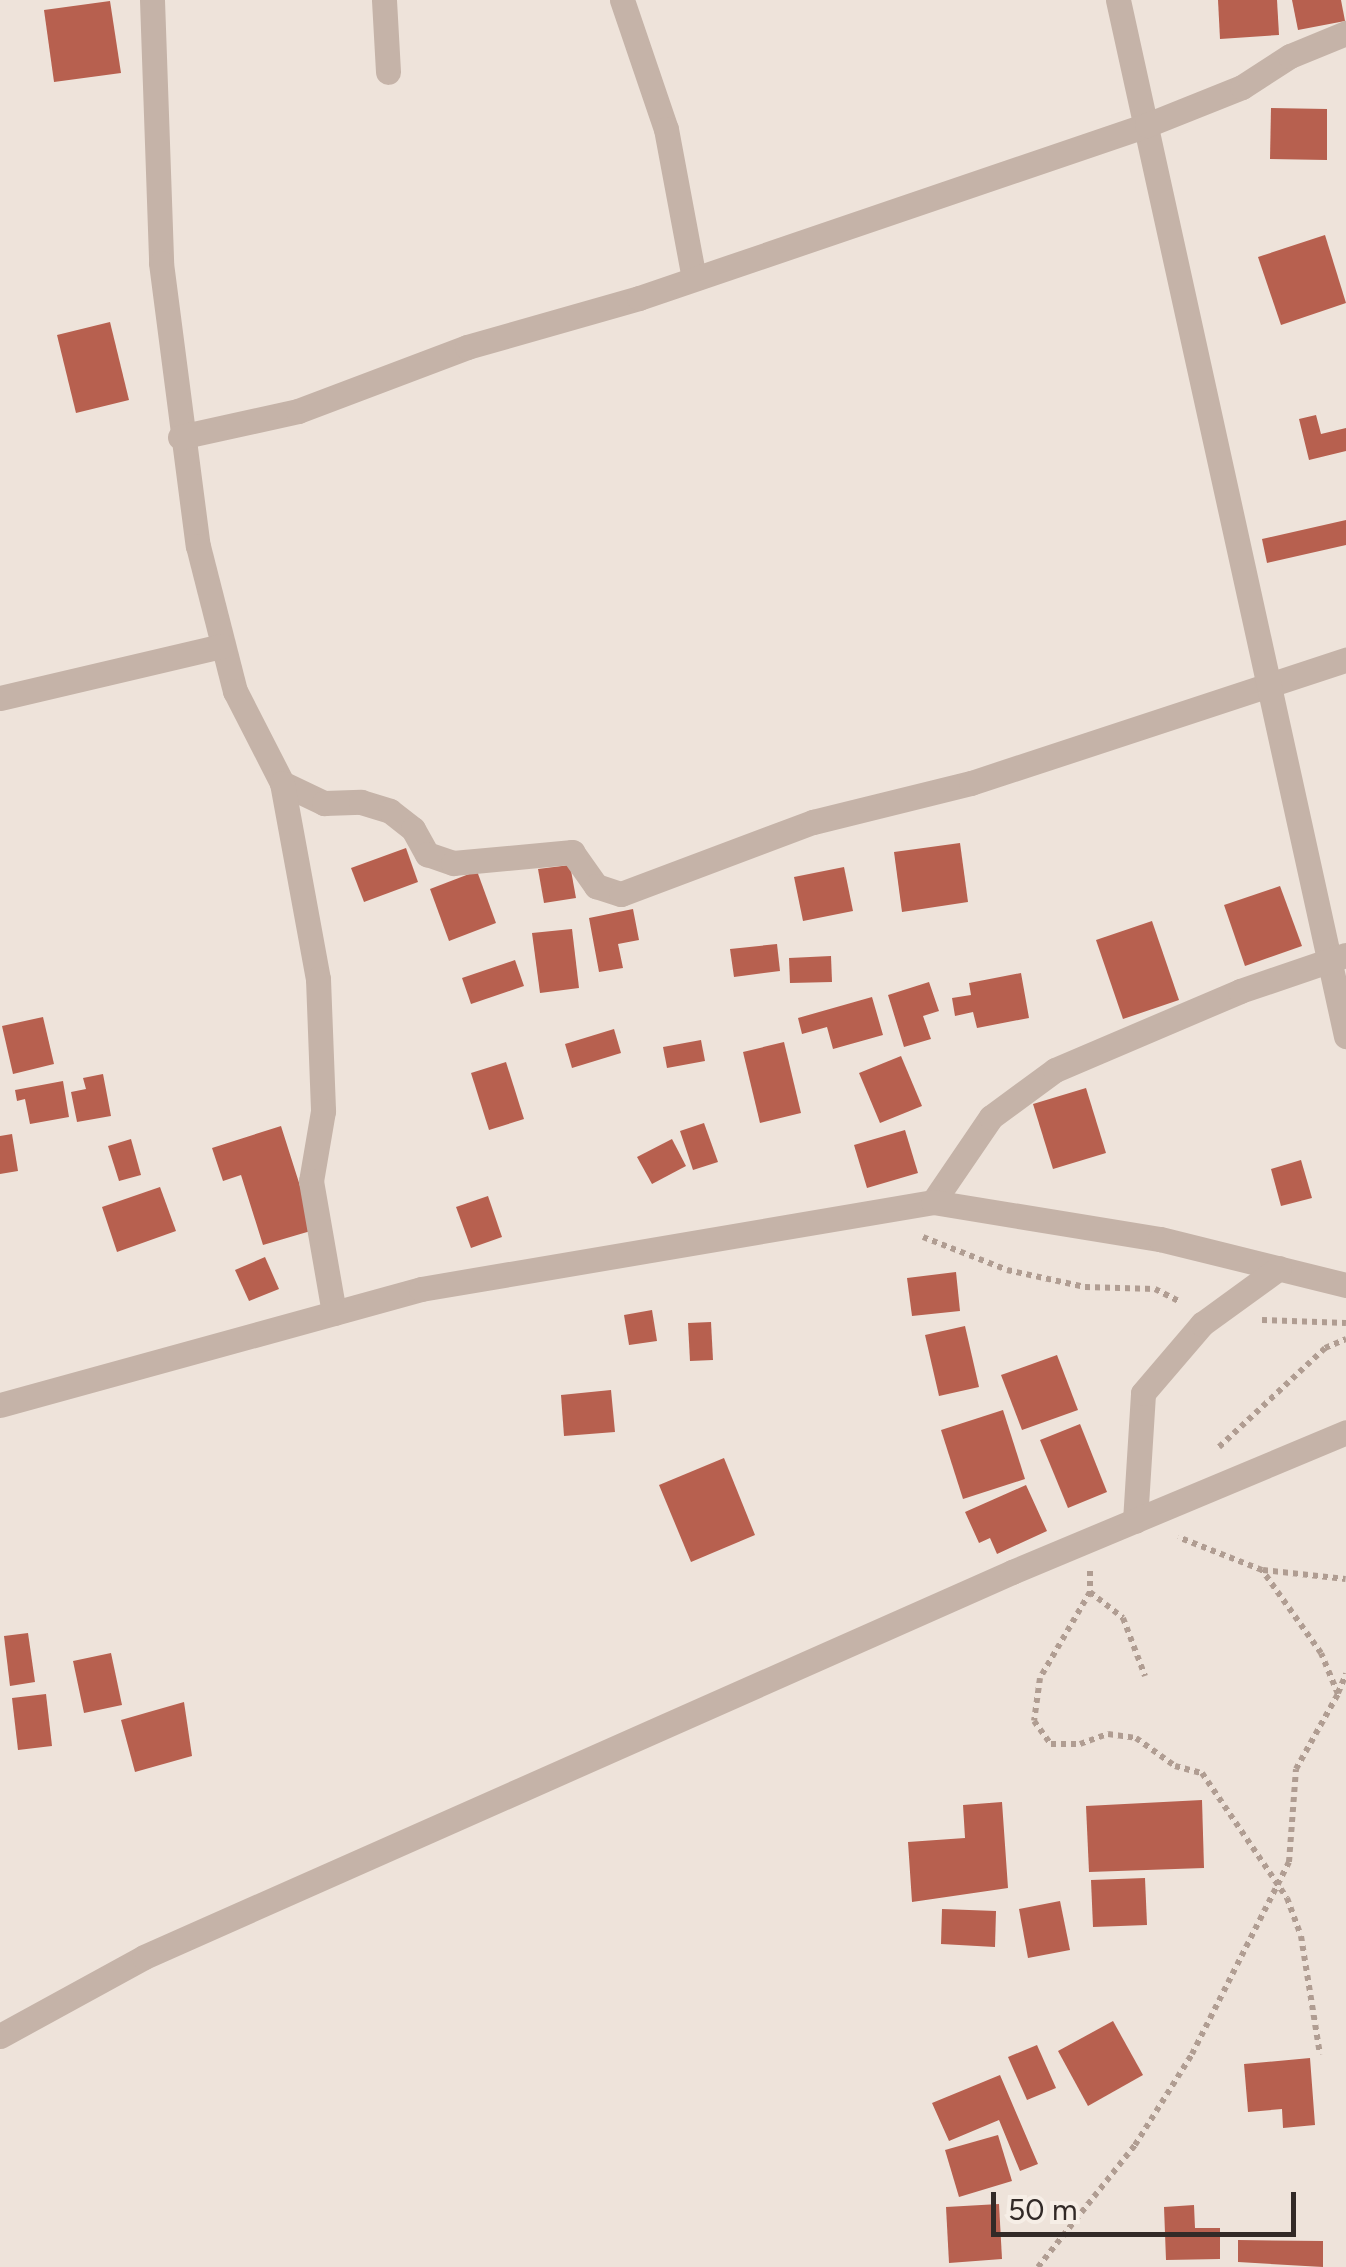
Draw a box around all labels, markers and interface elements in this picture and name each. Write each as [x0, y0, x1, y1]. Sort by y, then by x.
scale bar [996, 2172, 1301, 2234]
text: 50 m [1008, 2191, 1077, 2228]

